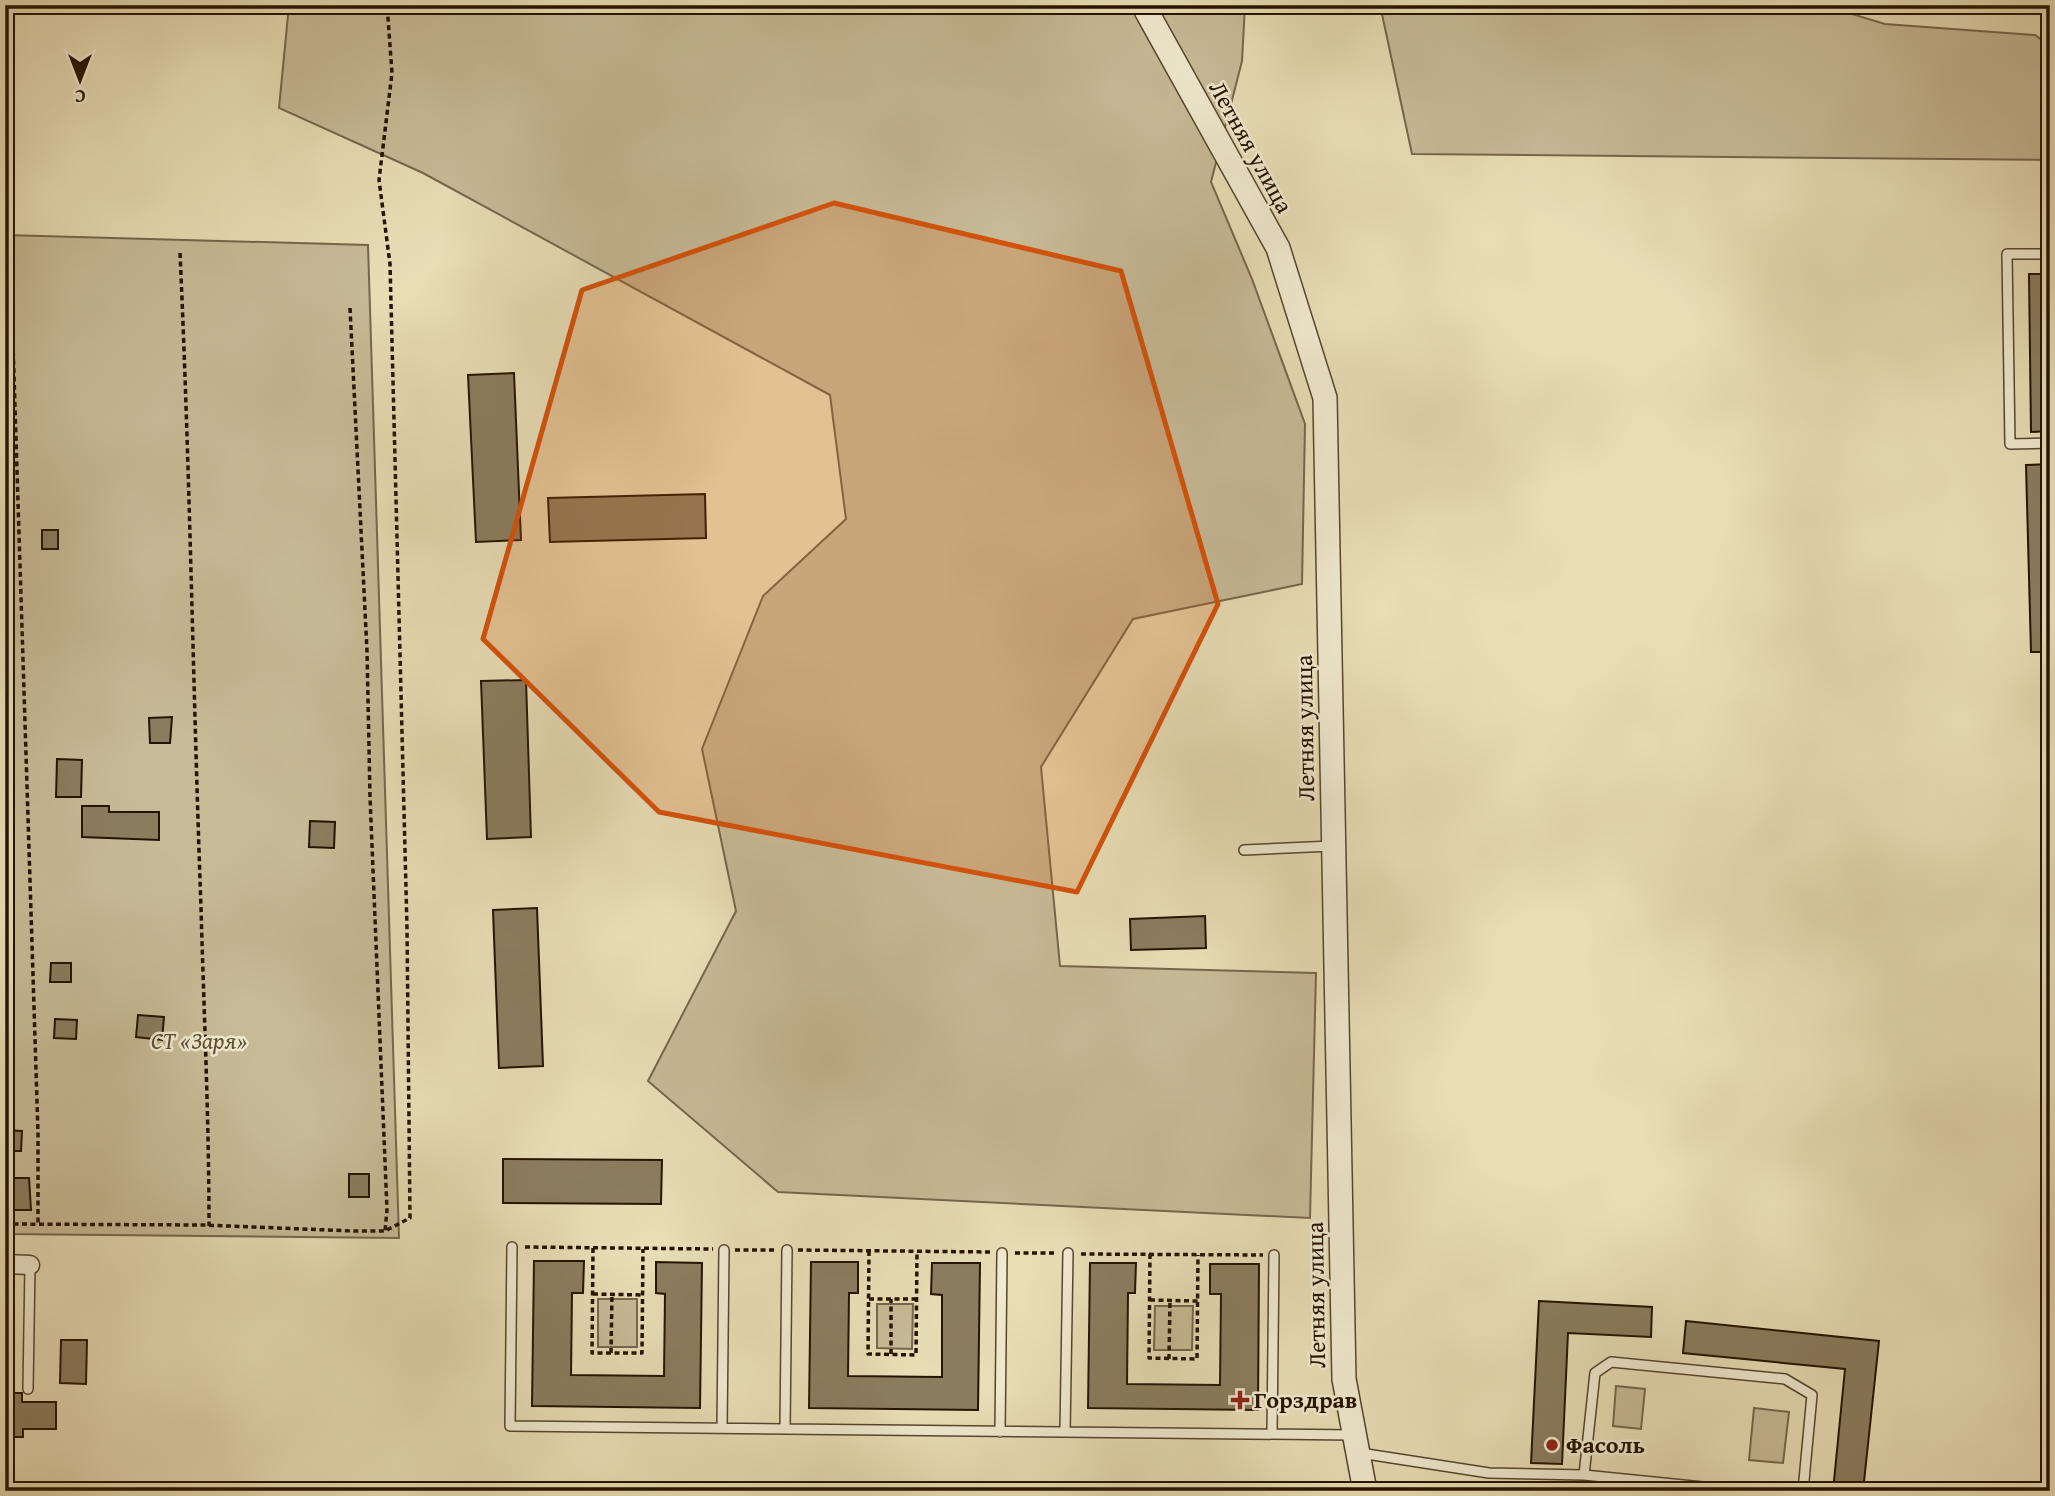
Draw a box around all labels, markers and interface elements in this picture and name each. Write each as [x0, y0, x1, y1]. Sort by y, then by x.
north arrow [46, 46, 116, 116]
street label: Летняя улица [1201, 74, 1303, 220]
text: С [74, 83, 85, 111]
street label: Летняя улица [1286, 654, 1323, 801]
park label: СТ «Заря» [151, 1023, 247, 1058]
street label: Летняя улица [1297, 1221, 1334, 1368]
place label: Горздрав [1254, 1382, 1357, 1417]
marker: Горздрав [1232, 1392, 1248, 1408]
place label: Фасоль [1566, 1427, 1645, 1462]
marker: Фасоль [1544, 1437, 1560, 1453]

